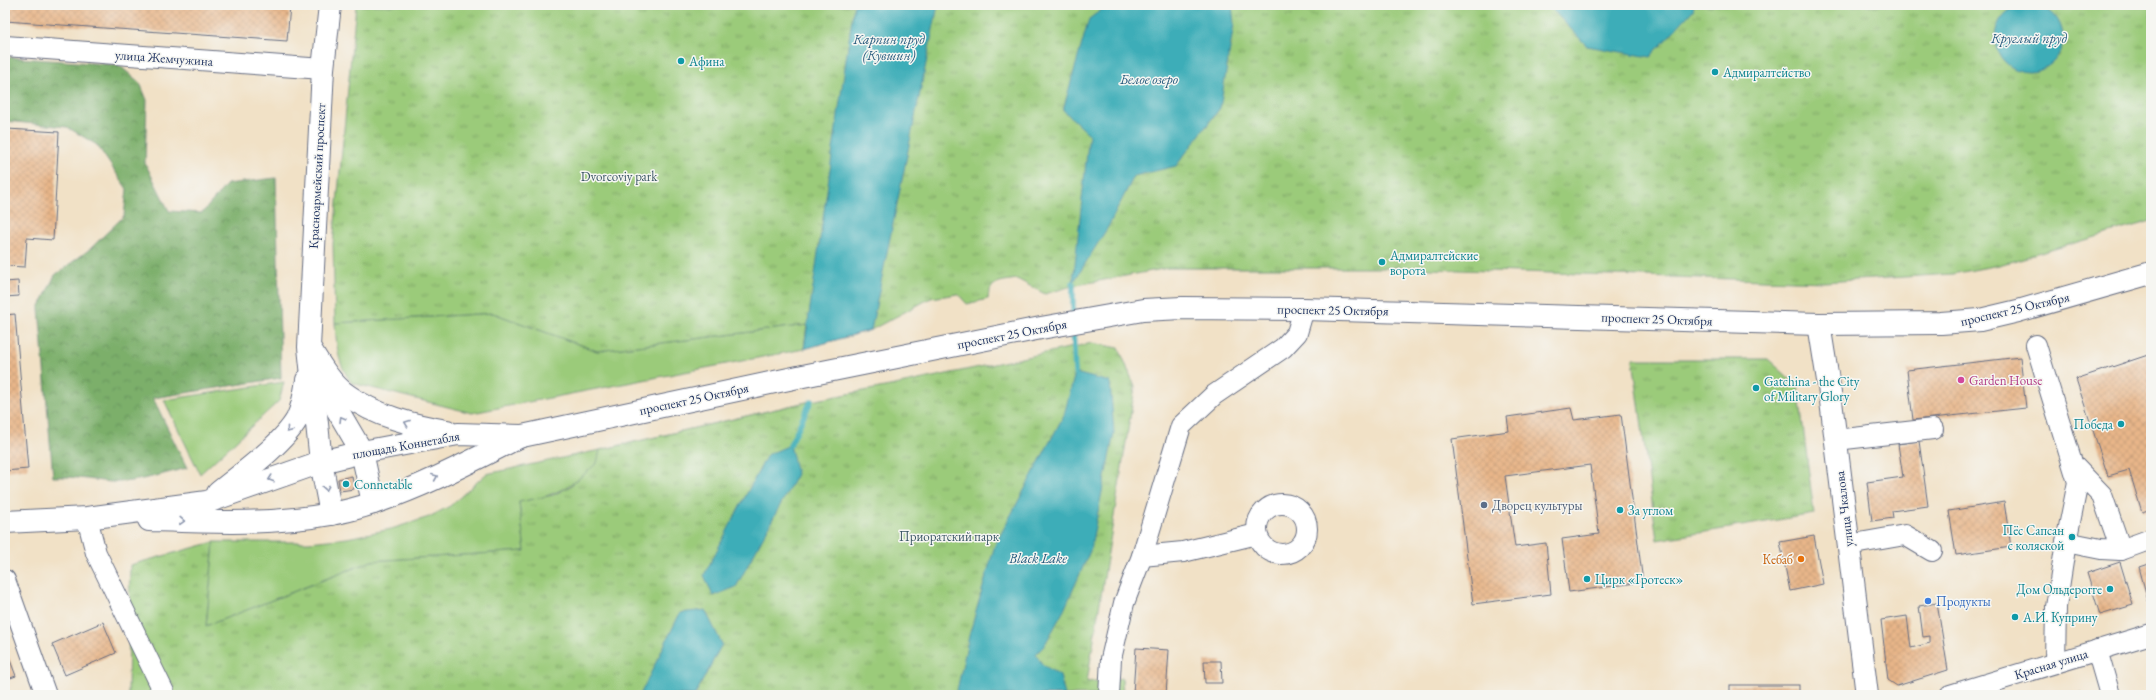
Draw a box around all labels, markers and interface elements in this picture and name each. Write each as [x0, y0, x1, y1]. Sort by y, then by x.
water label: Круглый пруд [1990, 29, 2067, 47]
water label: Карпин пруд (Кувшин) [852, 30, 925, 64]
street label: улица Жемчужина [114, 46, 214, 70]
place label: Афина [688, 53, 725, 70]
marker: Афина [676, 56, 686, 66]
place label: Адмиралтейство [1722, 64, 1811, 81]
marker: Адмиралтейство [1710, 67, 1720, 77]
water label: Белое озеро [1119, 70, 1179, 88]
street label: Красноармейский проспект [305, 102, 329, 249]
park label: Dvorcoviy park [581, 168, 658, 185]
place label: Адмиралтейские ворота [1389, 247, 1478, 279]
marker: Адмиралтейские ворота [1377, 257, 1387, 267]
street label: проспект 25 Октября [1959, 288, 2071, 330]
street label: проспект 25 Октября [1277, 301, 1389, 319]
street label: проспект 25 Октября [1601, 309, 1713, 329]
street label: проспект 25 Октября [956, 315, 1068, 353]
place label: Garden House [1969, 372, 2042, 389]
place label: Gatchina - the City of Military Glory [1764, 373, 1860, 405]
marker: Garden House [1956, 375, 1966, 385]
street label: проспект 25 Октября [638, 379, 750, 419]
marker: Gatchina - the City of Military Glory [1751, 383, 1761, 393]
one-way arrow [340, 416, 347, 423]
place label: Победа [2073, 416, 2114, 433]
one-way arrow [403, 419, 410, 427]
marker: Победа [2116, 419, 2126, 429]
one-way arrow [286, 425, 293, 432]
street label: площадь Коннетабля [351, 427, 461, 463]
street label: улица Чкалова [1831, 469, 1857, 548]
one-way arrow [431, 474, 438, 482]
one-way arrow [268, 475, 275, 483]
place label: Connetable [354, 476, 412, 493]
marker: Connetable [341, 479, 351, 489]
one-way arrow [321, 485, 330, 491]
place label: Дворец культуры [1492, 497, 1582, 514]
marker: Дворец культуры [1479, 500, 1489, 510]
place label: За углом [1628, 502, 1673, 519]
marker: За углом [1615, 505, 1625, 515]
one-way arrow [179, 517, 185, 525]
place label: Пёс Сапсан с коляской [2002, 522, 2064, 554]
park label: Приоратский парк [899, 528, 1000, 545]
marker: Пёс Сапсан с коляской [2067, 532, 2077, 542]
water label: Black Lake [1008, 549, 1067, 567]
place label: Кебаб [1763, 551, 1793, 568]
marker: Кебаб [1796, 554, 1806, 564]
place label: Цирк «Гротеск» [1595, 571, 1683, 588]
marker: Цирк «Гротеск» [1582, 574, 1592, 584]
place label: Дом Ольдерогге [2016, 581, 2102, 598]
marker: Дом Ольдерогге [2105, 584, 2115, 594]
place label: Продукты [1936, 593, 1991, 610]
marker: Продукты [1923, 596, 1933, 606]
place label: А.И. Куприну [2022, 609, 2098, 626]
marker: А.И. Куприну [2010, 612, 2020, 622]
street label: Красная улица [2012, 645, 2091, 683]

